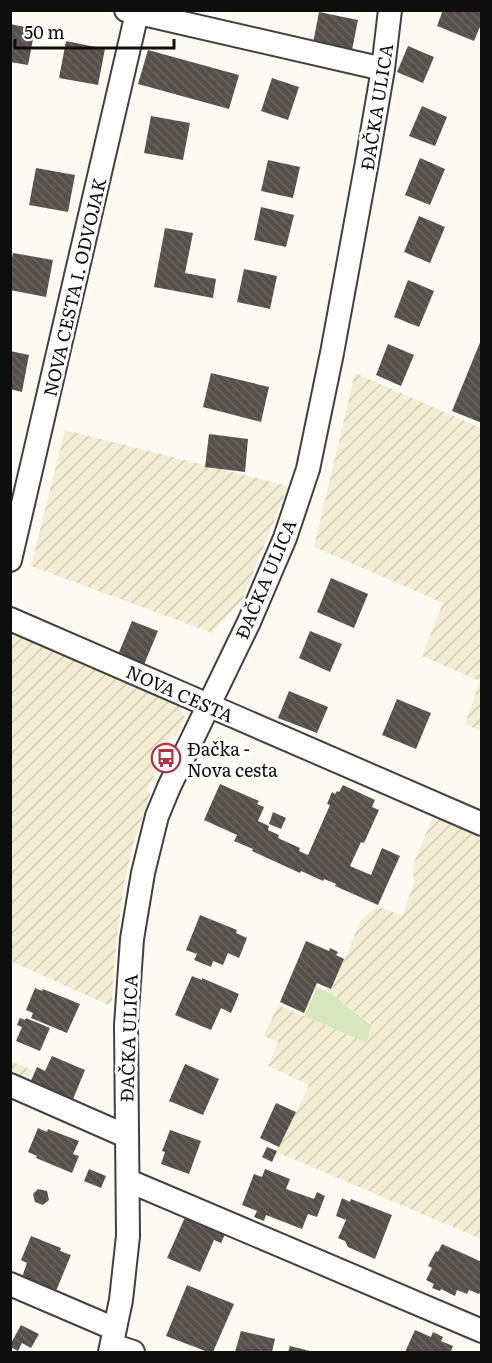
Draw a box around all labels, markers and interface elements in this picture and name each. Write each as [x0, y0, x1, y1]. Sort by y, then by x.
scale bar [15, 12, 174, 50]
text: 50 m [24, 18, 65, 45]
street label: ĐAČKA ULICA [353, 42, 399, 172]
street label: NOVA CESTA I. ODVOJAK [36, 174, 112, 399]
street label: ĐAČKA ULICA [228, 515, 302, 643]
street label: NOVA CESTA [122, 657, 238, 729]
place label: Đačka - Nova cesta [187, 735, 278, 783]
bus stop icon: Đačka - Nova cesta [150, 742, 182, 774]
street label: ĐAČKA ULICA [112, 974, 144, 1102]

